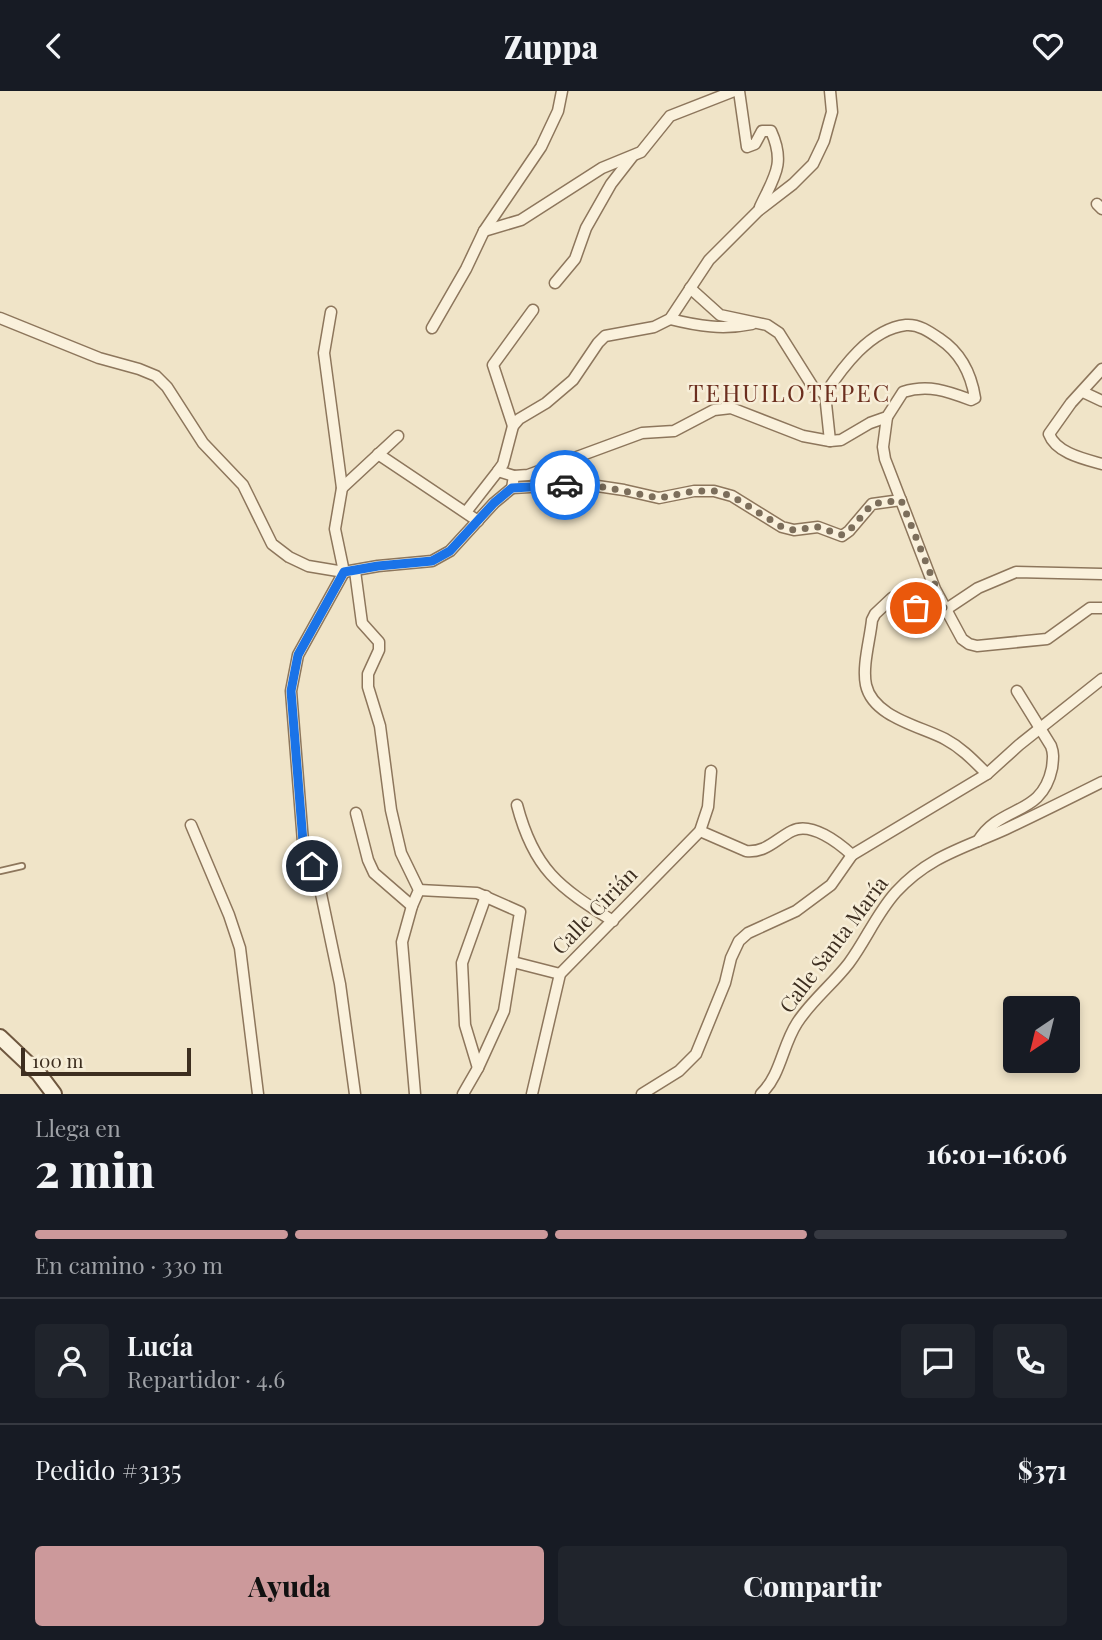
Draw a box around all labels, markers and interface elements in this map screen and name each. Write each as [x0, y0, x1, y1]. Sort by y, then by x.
text: Zuppa [504, 24, 598, 67]
icon: back [35, 27, 73, 65]
icon: heart [1029, 27, 1067, 65]
district label: TEHUILOTEPEC [689, 376, 891, 408]
courier [530, 450, 600, 520]
icon: car [546, 466, 584, 504]
pin [886, 578, 946, 638]
icon: bag [897, 589, 935, 627]
pin [282, 836, 342, 896]
icon: home [293, 847, 331, 885]
street label: Calle Cirián [545, 859, 643, 960]
street label: Calle Santa María [772, 869, 893, 1018]
north arrow [1003, 996, 1080, 1073]
map controls [1003, 996, 1080, 1073]
scale bar [21, 1045, 191, 1077]
text: 100 m [32, 1047, 83, 1073]
text: Llega en [35, 1112, 121, 1143]
text: 16:01–16:06 [926, 1136, 1067, 1171]
text: 2 min [35, 1138, 155, 1200]
text: En camino · 330 m [35, 1249, 223, 1280]
button: person [35, 1324, 109, 1398]
button: chat [901, 1324, 975, 1398]
button: phone [993, 1324, 1067, 1398]
text: Lucía [127, 1328, 193, 1363]
text: Repartidor · 4.6 [127, 1363, 285, 1394]
text: Pedido #3135 [35, 1452, 182, 1487]
text: $371 [1018, 1452, 1067, 1487]
button: Ayuda [35, 1546, 544, 1626]
button: Compartir [558, 1546, 1067, 1626]

